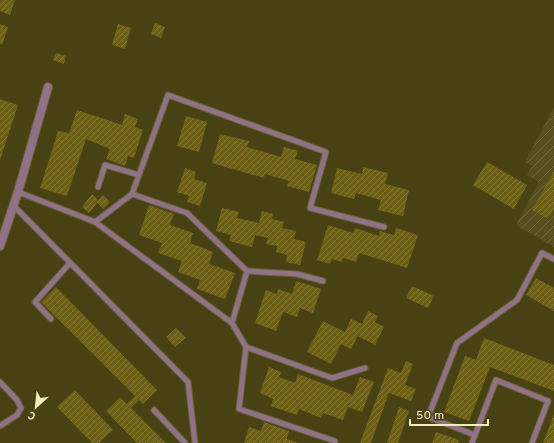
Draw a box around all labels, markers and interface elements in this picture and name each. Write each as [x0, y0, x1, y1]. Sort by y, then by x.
north arrow [16, 387, 56, 427]
scale bar [410, 401, 488, 427]
text: С [26, 407, 38, 423]
text: 50 m [416, 408, 444, 424]

